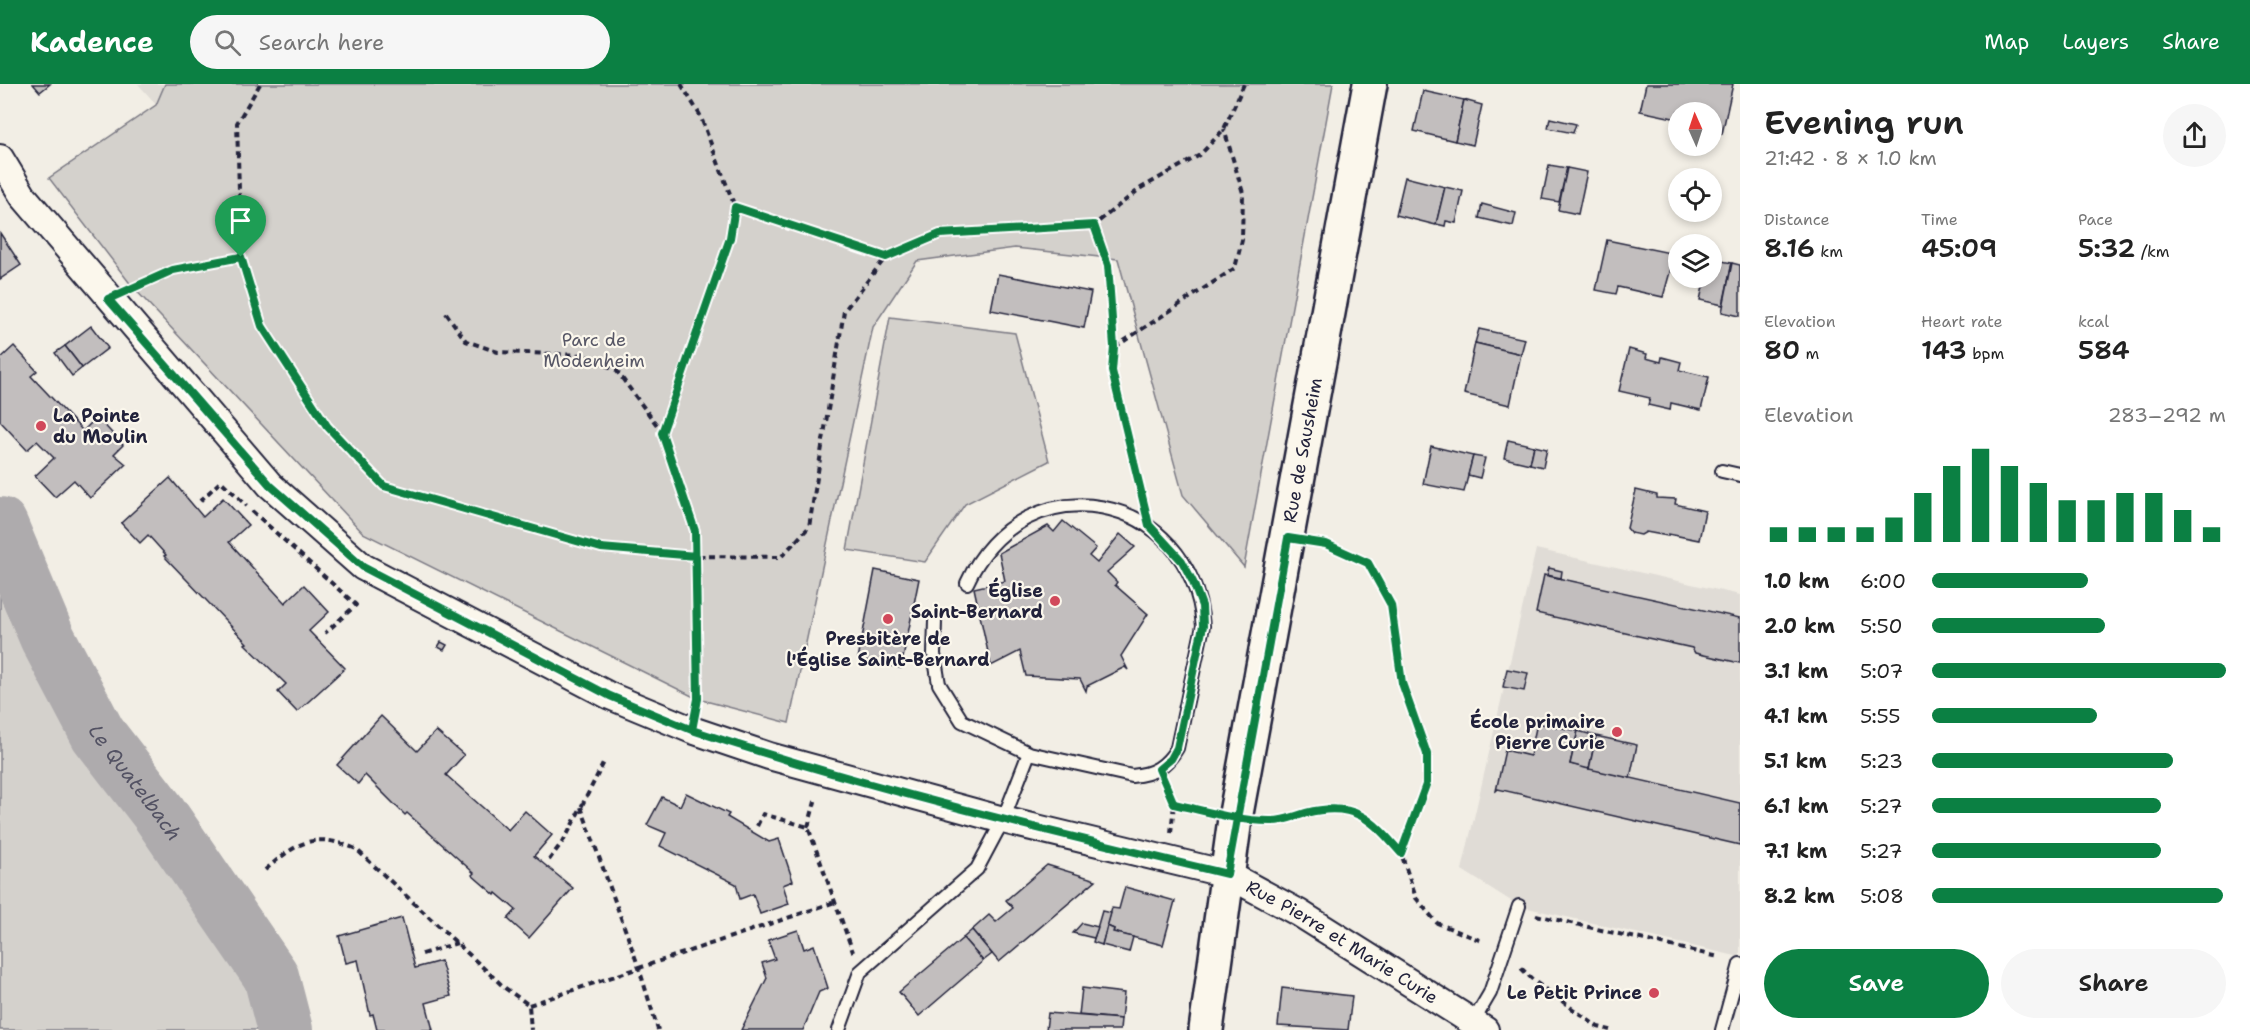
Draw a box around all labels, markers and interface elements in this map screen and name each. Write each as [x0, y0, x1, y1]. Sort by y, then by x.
search box [190, 15, 610, 69]
text: Kadence [30, 23, 154, 61]
icon: search [211, 26, 244, 59]
text: Search here [259, 28, 385, 57]
text: Map [1984, 28, 2029, 56]
text: Layers [2062, 28, 2129, 56]
text: Share [2162, 28, 2220, 56]
text: Evening run [1764, 100, 1964, 145]
north arrow [1668, 102, 1722, 156]
map controls [1668, 102, 1722, 288]
button: share [2163, 104, 2226, 167]
text: 21:42 · 8 × 1.0 km [1764, 145, 1937, 171]
button: locate [1668, 168, 1722, 222]
pin [215, 195, 266, 257]
icon: arrive [224, 204, 257, 237]
text: Distance [1764, 209, 1830, 230]
text: Time [1921, 209, 1958, 230]
text: Pace [2078, 209, 2113, 230]
text: 8.16 [1764, 230, 1815, 265]
text: 45:09 [1921, 230, 1997, 265]
text: 5:32 [2078, 230, 2136, 265]
button: layers [1668, 234, 1722, 288]
text: km [1815, 241, 1843, 262]
text: /km [2136, 241, 2170, 262]
text: Elevation [1764, 311, 1836, 332]
text: Heart rate [1921, 311, 2003, 332]
text: kcal [2078, 311, 2109, 332]
park label: Parc de Modenheim [543, 328, 645, 373]
text: 80 [1764, 332, 1800, 367]
text: 143 [1921, 332, 1967, 367]
text: 584 [2078, 332, 2130, 367]
text: m [1800, 343, 1819, 364]
text: bpm [1967, 343, 2004, 364]
street label: Rue de Sausheim [1278, 376, 1328, 525]
text: Elevation [1764, 402, 1854, 428]
text: 283–292 m [2108, 402, 2226, 428]
place label: La Pointe du Moulin [53, 404, 147, 449]
marker: La Pointe du Moulin [34, 419, 48, 433]
text: 1.0 km [1764, 568, 1829, 594]
text: 6:00 [1860, 568, 1906, 594]
place label: Église Saint-Bernard [911, 577, 1043, 624]
marker: Église Saint-Bernard [1048, 594, 1062, 608]
marker: Presbitère de l'Église Saint-Bernard [881, 612, 895, 626]
text: 2.0 km [1764, 613, 1835, 639]
text: 5:50 [1860, 613, 1903, 639]
place label: Presbitère de l'Église Saint-Bernard [786, 627, 990, 672]
text: 3.1 km [1764, 658, 1828, 684]
text: 5:07 [1860, 658, 1903, 684]
text: 4.1 km [1764, 703, 1828, 729]
text: 5:55 [1860, 703, 1900, 729]
place label: École primaire Pierre Curie [1470, 708, 1605, 755]
water label: Le Quatelbach [82, 720, 187, 846]
marker: École primaire Pierre Curie [1610, 725, 1624, 739]
text: 5.1 km [1764, 748, 1827, 774]
text: 5:23 [1860, 748, 1903, 774]
text: 6.1 km [1764, 793, 1828, 819]
text: 5:27 [1860, 793, 1903, 819]
text: 7.1 km [1764, 838, 1827, 864]
text: 5:27 [1860, 838, 1903, 864]
street label: Rue Pierre et Marie Curie [1242, 875, 1443, 1009]
text: 8.2 km [1764, 883, 1835, 909]
text: 5:08 [1860, 883, 1904, 909]
button: Save [1764, 949, 1989, 1018]
button: Share [2001, 949, 2226, 1018]
place label: Le Petit Prince [1507, 981, 1642, 1005]
marker: Le Petit Prince [1647, 986, 1661, 1000]

